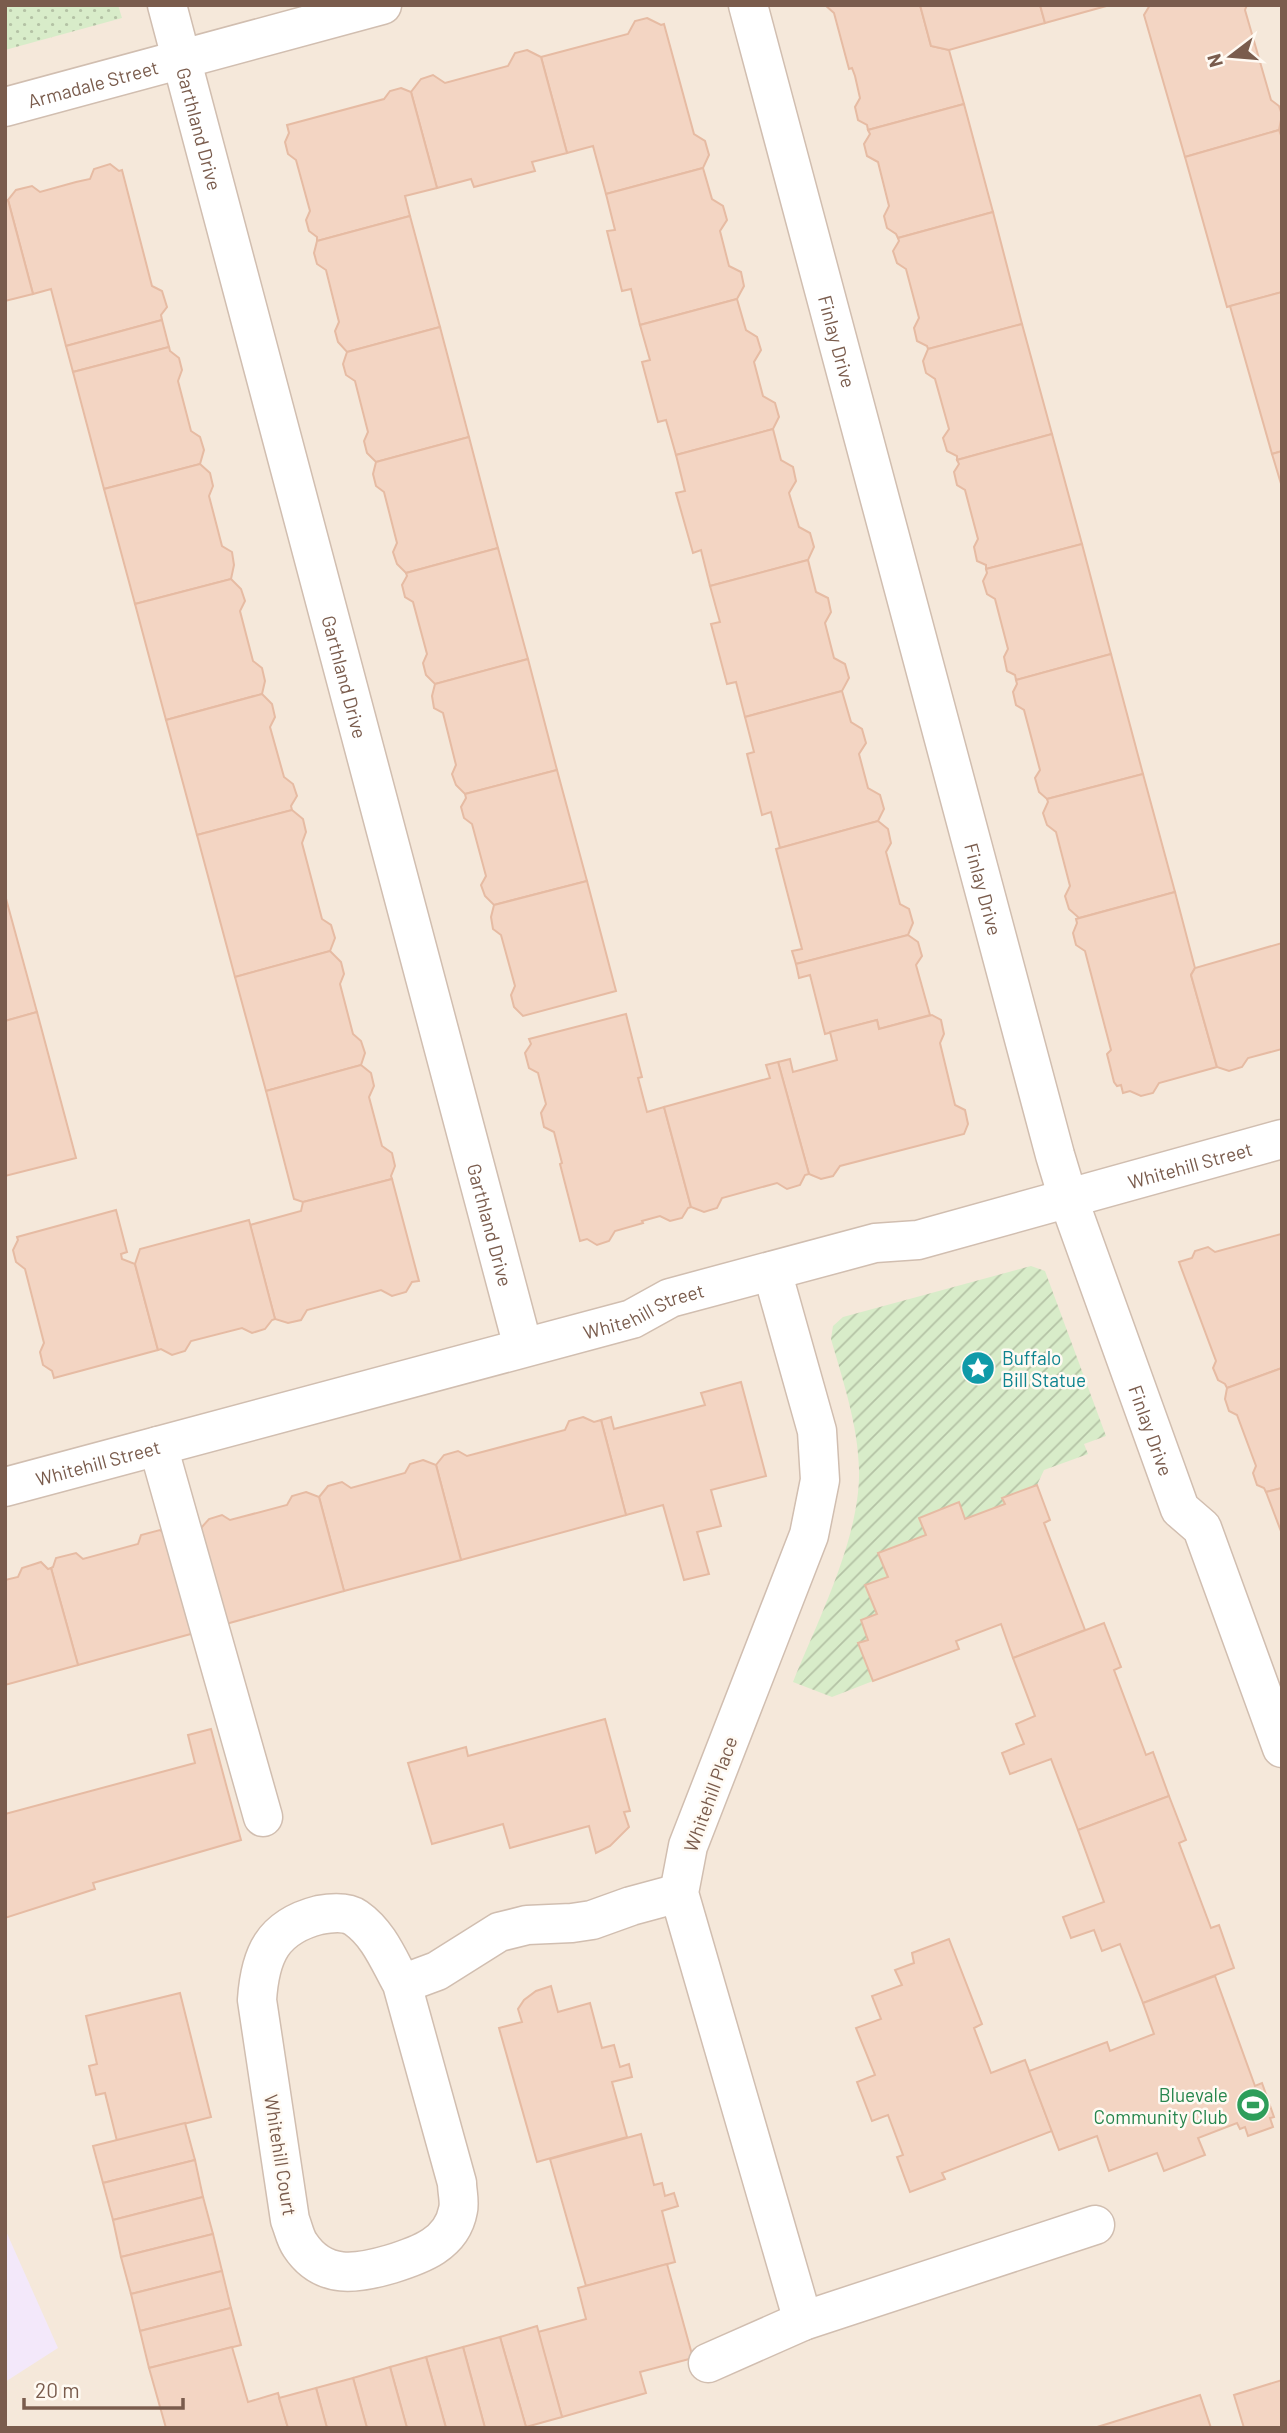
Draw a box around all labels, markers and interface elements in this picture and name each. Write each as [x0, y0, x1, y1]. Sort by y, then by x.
north arrow [1196, 21, 1266, 91]
text: N [1201, 52, 1227, 70]
street label: Armadale Street [25, 55, 161, 112]
street label: Garthland Drive [173, 65, 227, 193]
street label: Finlay Drive [814, 292, 861, 390]
street label: Garthland Drive [318, 613, 373, 741]
street label: Finlay Drive [961, 840, 1007, 938]
street label: Whitehill Street [1125, 1136, 1255, 1193]
street label: Garthland Drive [463, 1161, 518, 1289]
street label: Whitehill Street [581, 1278, 706, 1343]
place label: Buffalo Bill Statue [1002, 1346, 1086, 1391]
place icon: Buffalo Bill Statue [959, 1349, 997, 1387]
street label: Finlay Drive [1125, 1382, 1179, 1479]
street label: Whitehill Street [33, 1434, 163, 1490]
street label: Whitehill Place [678, 1733, 742, 1855]
place label: Bluevale Community Club [1093, 2083, 1228, 2128]
sports icon: Bluevale Community Club [1234, 2086, 1272, 2124]
street label: Whitehill Court [260, 2093, 302, 2217]
scale bar [24, 2366, 184, 2410]
text: 20 m [35, 2377, 80, 2402]

